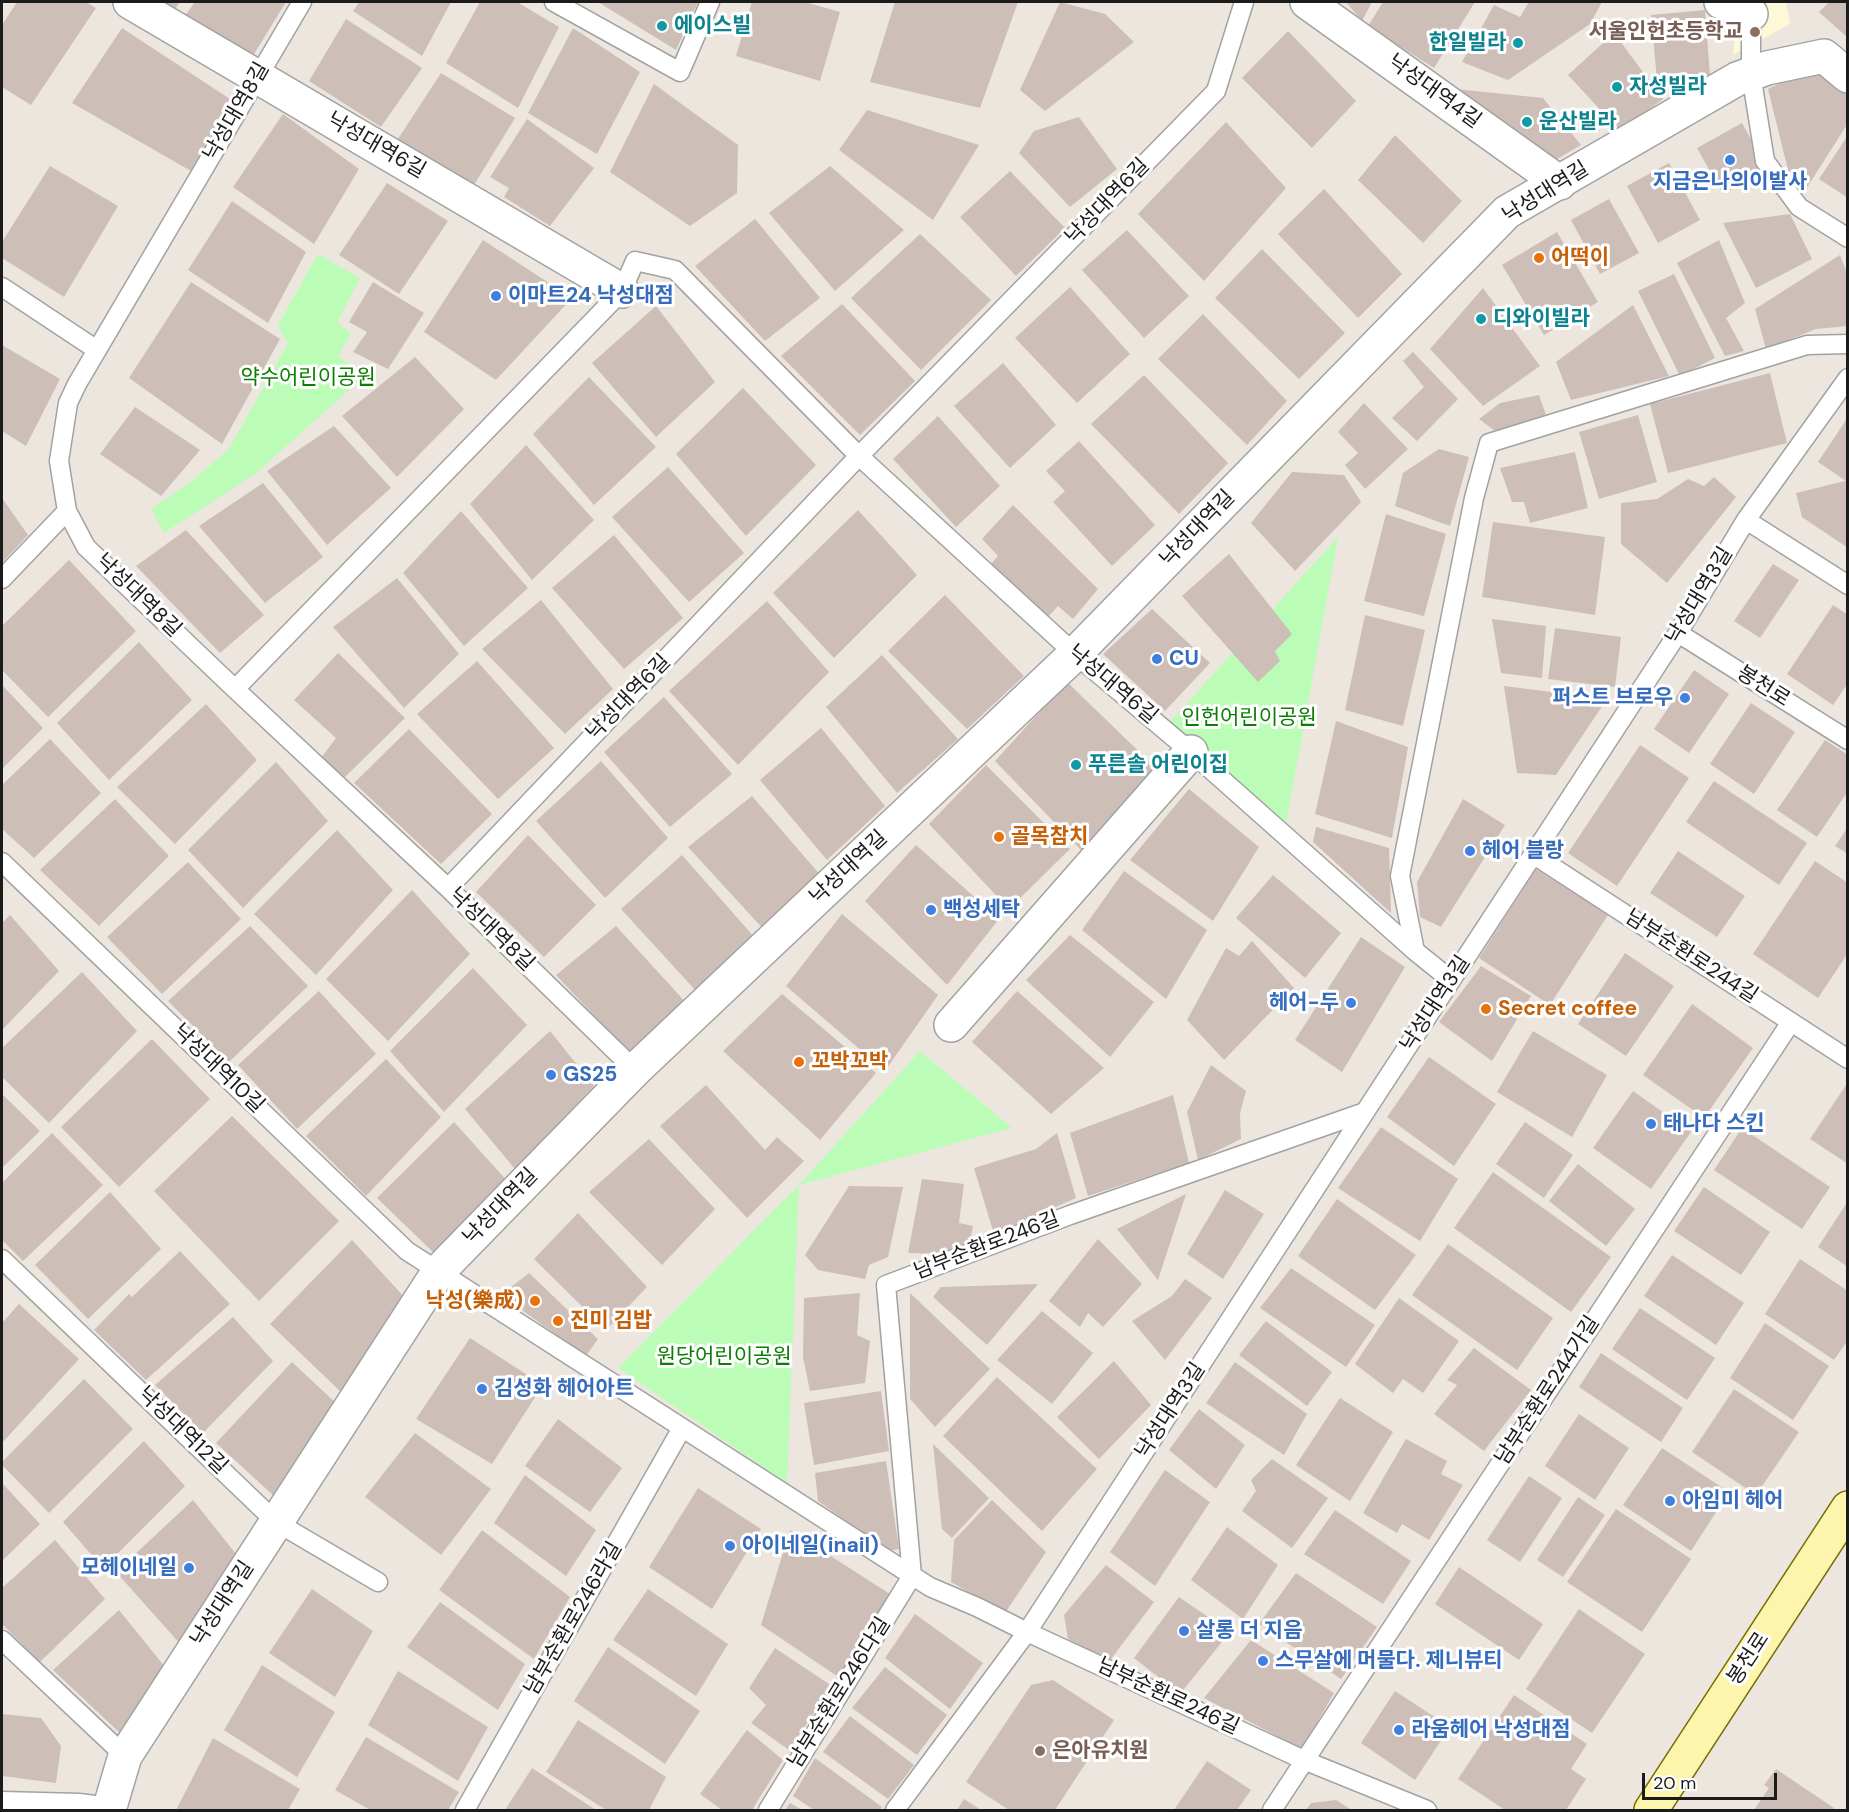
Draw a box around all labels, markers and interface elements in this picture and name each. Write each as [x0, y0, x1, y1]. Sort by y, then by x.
place label: 에이스빌 [674, 13, 751, 39]
marker: 에이스빌 [655, 19, 669, 33]
place label: 서울인헌초등학교 [1588, 19, 1743, 45]
marker: 서울인헌초등학교 [1748, 25, 1762, 39]
place label: 한일빌라 [1429, 30, 1506, 56]
marker: 한일빌라 [1511, 36, 1525, 50]
street label: 낙성대역4길 [1382, 50, 1486, 134]
street label: 낙성대역8길 [199, 58, 275, 166]
place label: 자성빌라 [1629, 74, 1706, 100]
marker: 자성빌라 [1610, 80, 1624, 94]
street label: 낙성대역6길 [322, 108, 430, 184]
place label: 운산빌라 [1539, 109, 1616, 135]
marker: 운산빌라 [1520, 115, 1534, 129]
marker: 지금은나의이발사 [1723, 153, 1737, 167]
street label: 낙성대역6길 [1061, 154, 1155, 250]
street label: 낙성대역길 [1498, 157, 1594, 229]
place label: 지금은나의이발사 [1653, 169, 1807, 195]
place label: 어떡이 [1551, 245, 1609, 271]
marker: 어떡이 [1532, 251, 1546, 265]
place label: 이마트24 낙성대점 [508, 283, 674, 309]
marker: 이마트24 낙성대점 [489, 289, 503, 303]
place label: 디와이빌라 [1493, 306, 1590, 332]
marker: 디와이빌라 [1474, 312, 1488, 326]
park label: 약수어린이공원 [240, 365, 376, 391]
street label: 낙성대역길 [1155, 486, 1241, 572]
street label: 낙성대역3길 [1661, 543, 1739, 649]
street label: 낙성대역8길 [90, 549, 186, 643]
street label: 낙성대역6길 [1062, 640, 1162, 730]
place label: CU [1169, 646, 1199, 672]
street label: 낙성대역6길 [582, 650, 676, 746]
marker: CU [1150, 652, 1164, 666]
street label: 봉천로 [1732, 661, 1794, 713]
place label: 퍼스트 브로우 [1552, 685, 1673, 711]
marker: 퍼스트 브로우 [1678, 691, 1692, 705]
park label: 인헌어린이공원 [1181, 705, 1317, 731]
place label: 푸른솔 어린이집 [1088, 752, 1228, 778]
marker: 푸른솔 어린이집 [1069, 758, 1083, 772]
place label: 골목참치 [1011, 824, 1088, 850]
street label: 낙성대역길 [805, 826, 893, 910]
marker: 골목참치 [992, 830, 1006, 844]
place label: 헤어 블랑 [1482, 838, 1564, 864]
marker: 헤어 블랑 [1463, 844, 1477, 858]
street label: 낙성대역8길 [443, 883, 539, 977]
place label: 백성세탁 [943, 897, 1020, 923]
marker: 백성세탁 [924, 903, 938, 917]
street label: 남부순환로244길 [1620, 905, 1762, 1009]
street label: 낙성대역3길 [1396, 951, 1476, 1057]
place label: 헤어-두 [1269, 990, 1339, 1016]
marker: 헤어-두 [1344, 996, 1358, 1010]
place label: Secret coffee [1498, 996, 1637, 1022]
marker: Secret coffee [1479, 1002, 1493, 1016]
street label: 낙성대역10길 [167, 1019, 269, 1119]
place label: 꼬박꼬박 [811, 1049, 888, 1075]
marker: 꼬박꼬박 [792, 1055, 806, 1069]
place label: GS25 [563, 1062, 617, 1088]
marker: GS25 [544, 1068, 558, 1082]
place label: 태나다 스킨 [1663, 1111, 1765, 1137]
marker: 태나다 스킨 [1644, 1117, 1658, 1131]
street label: 낙성대역길 [458, 1164, 544, 1250]
street label: 남부순환로246길 [911, 1207, 1063, 1285]
place label: 낙성(樂成) [425, 1288, 523, 1314]
marker: 낙성(樂成) [528, 1294, 542, 1308]
place label: 진미 김밥 [570, 1308, 652, 1334]
street label: 남부순환로244가길 [1490, 1312, 1606, 1470]
marker: 진미 김밥 [551, 1314, 565, 1328]
park label: 원당어린이공원 [656, 1344, 792, 1370]
street label: 낙성대역3길 [1131, 1358, 1211, 1464]
place label: 김성화 헤어아트 [494, 1376, 634, 1402]
street label: 낙성대역12길 [132, 1382, 232, 1480]
marker: 김성화 헤어아트 [475, 1382, 489, 1396]
place label: 아임미 헤어 [1682, 1488, 1784, 1514]
marker: 아임미 헤어 [1663, 1494, 1677, 1508]
place label: 아이네일(inail) [742, 1533, 879, 1559]
street label: 남부순환로246라길 [520, 1538, 628, 1700]
marker: 아이네일(inail) [723, 1539, 737, 1553]
place label: 모헤이네일 [80, 1555, 177, 1581]
street label: 낙성대역길 [186, 1557, 260, 1651]
marker: 모헤이네일 [182, 1561, 196, 1575]
street label: 남부순환로246다길 [783, 1613, 897, 1773]
place label: 살롱 더 지음 [1196, 1618, 1302, 1644]
marker: 살롱 더 지음 [1177, 1624, 1191, 1638]
street label: 봉천로 [1723, 1628, 1775, 1690]
place label: 스무살에 머물다. 제니뷰티 [1275, 1648, 1503, 1674]
street label: 남부순환로246길 [1093, 1653, 1243, 1741]
marker: 스무살에 머물다. 제니뷰티 [1256, 1654, 1270, 1668]
place label: 라움헤어 낙성대점 [1411, 1717, 1570, 1743]
marker: 라움헤어 낙성대점 [1392, 1723, 1406, 1737]
place label: 은아유치원 [1052, 1738, 1149, 1764]
marker: 은아유치원 [1033, 1744, 1047, 1758]
scale bar [1645, 1761, 1780, 1799]
text: 20 m [1653, 1771, 1696, 1795]

